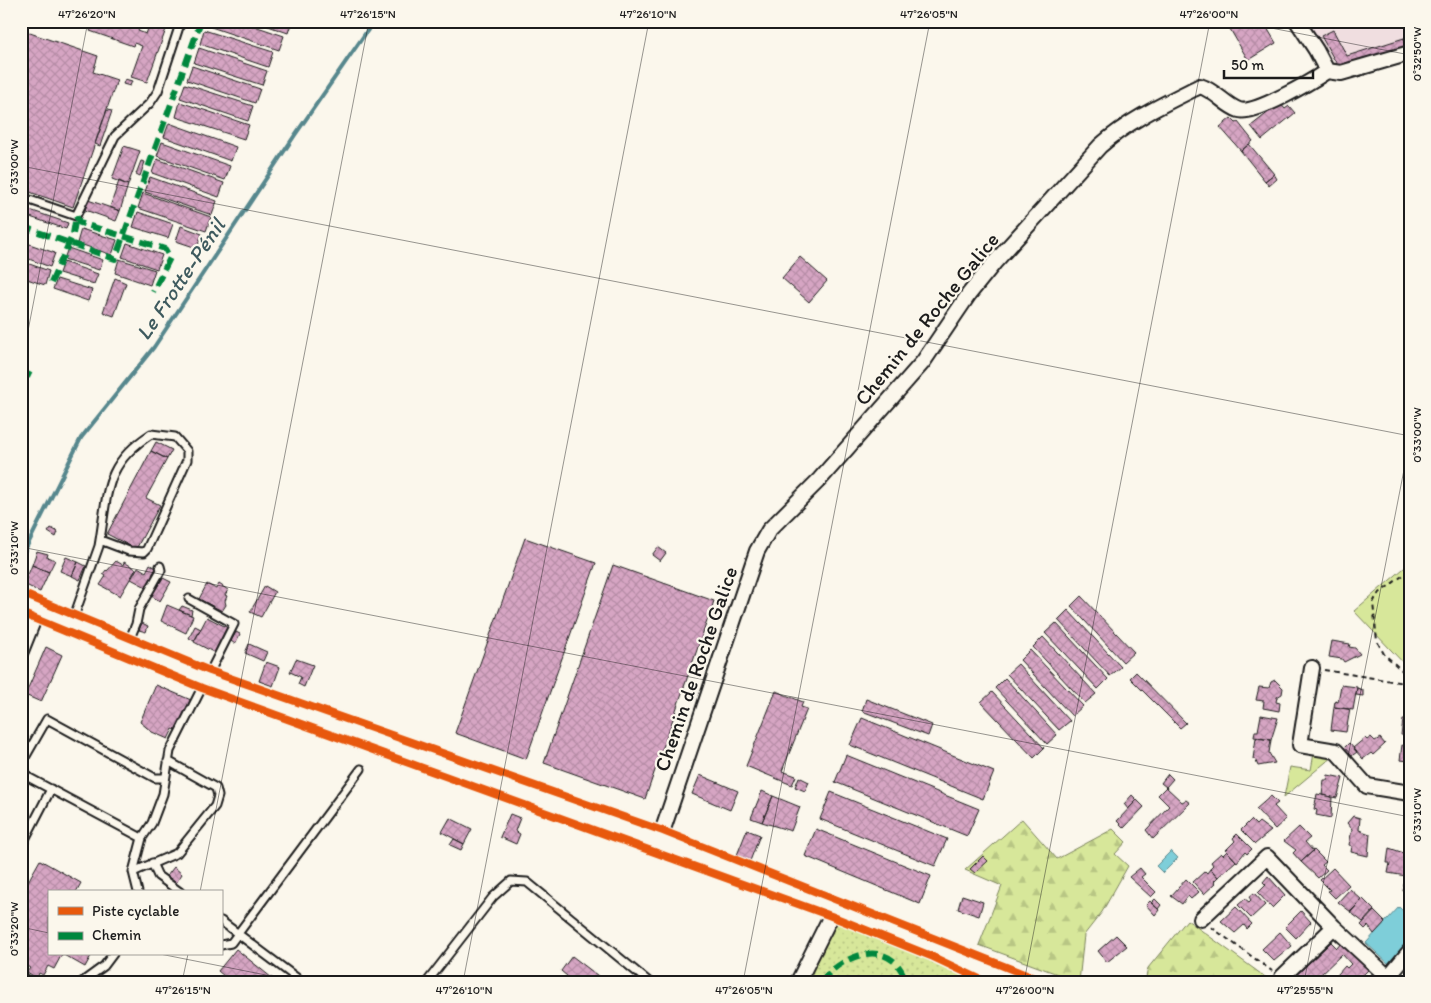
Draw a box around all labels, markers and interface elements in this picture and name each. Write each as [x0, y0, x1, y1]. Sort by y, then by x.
text: 47°26'20"N [58, 7, 116, 21]
text: 47°26'15"N [340, 7, 396, 21]
text: 47°26'10"N [619, 7, 677, 21]
text: 47°26'05"N [900, 7, 958, 21]
text: 47°26'00"N [1180, 7, 1238, 21]
text: 0°32'50"W [1410, 27, 1424, 81]
scale bar [1224, 48, 1312, 80]
text: 50 m [1231, 56, 1264, 74]
text: 0°33'00"W [7, 139, 21, 195]
water label: Le Frotte-Pénil [130, 212, 232, 345]
street label: Chemin de Roche Galice [849, 227, 1004, 410]
text: 0°33'00"W [1410, 407, 1424, 463]
text: 0°33'10"W [7, 521, 21, 575]
street label: Chemin de Roche Galice [649, 563, 742, 775]
text: 0°33'10"W [1410, 788, 1424, 842]
legend [48, 890, 222, 956]
text: 0°33'20"W [7, 902, 21, 956]
text: Piste cyclable [92, 902, 179, 920]
text: Chemin [92, 926, 142, 944]
text: 47°26'15"N [155, 983, 211, 997]
text: 47°26'10"N [435, 983, 493, 997]
text: 47°26'05"N [715, 983, 773, 997]
text: 47°26'00"N [996, 983, 1054, 997]
text: 47°25'55"N [1277, 983, 1333, 997]

